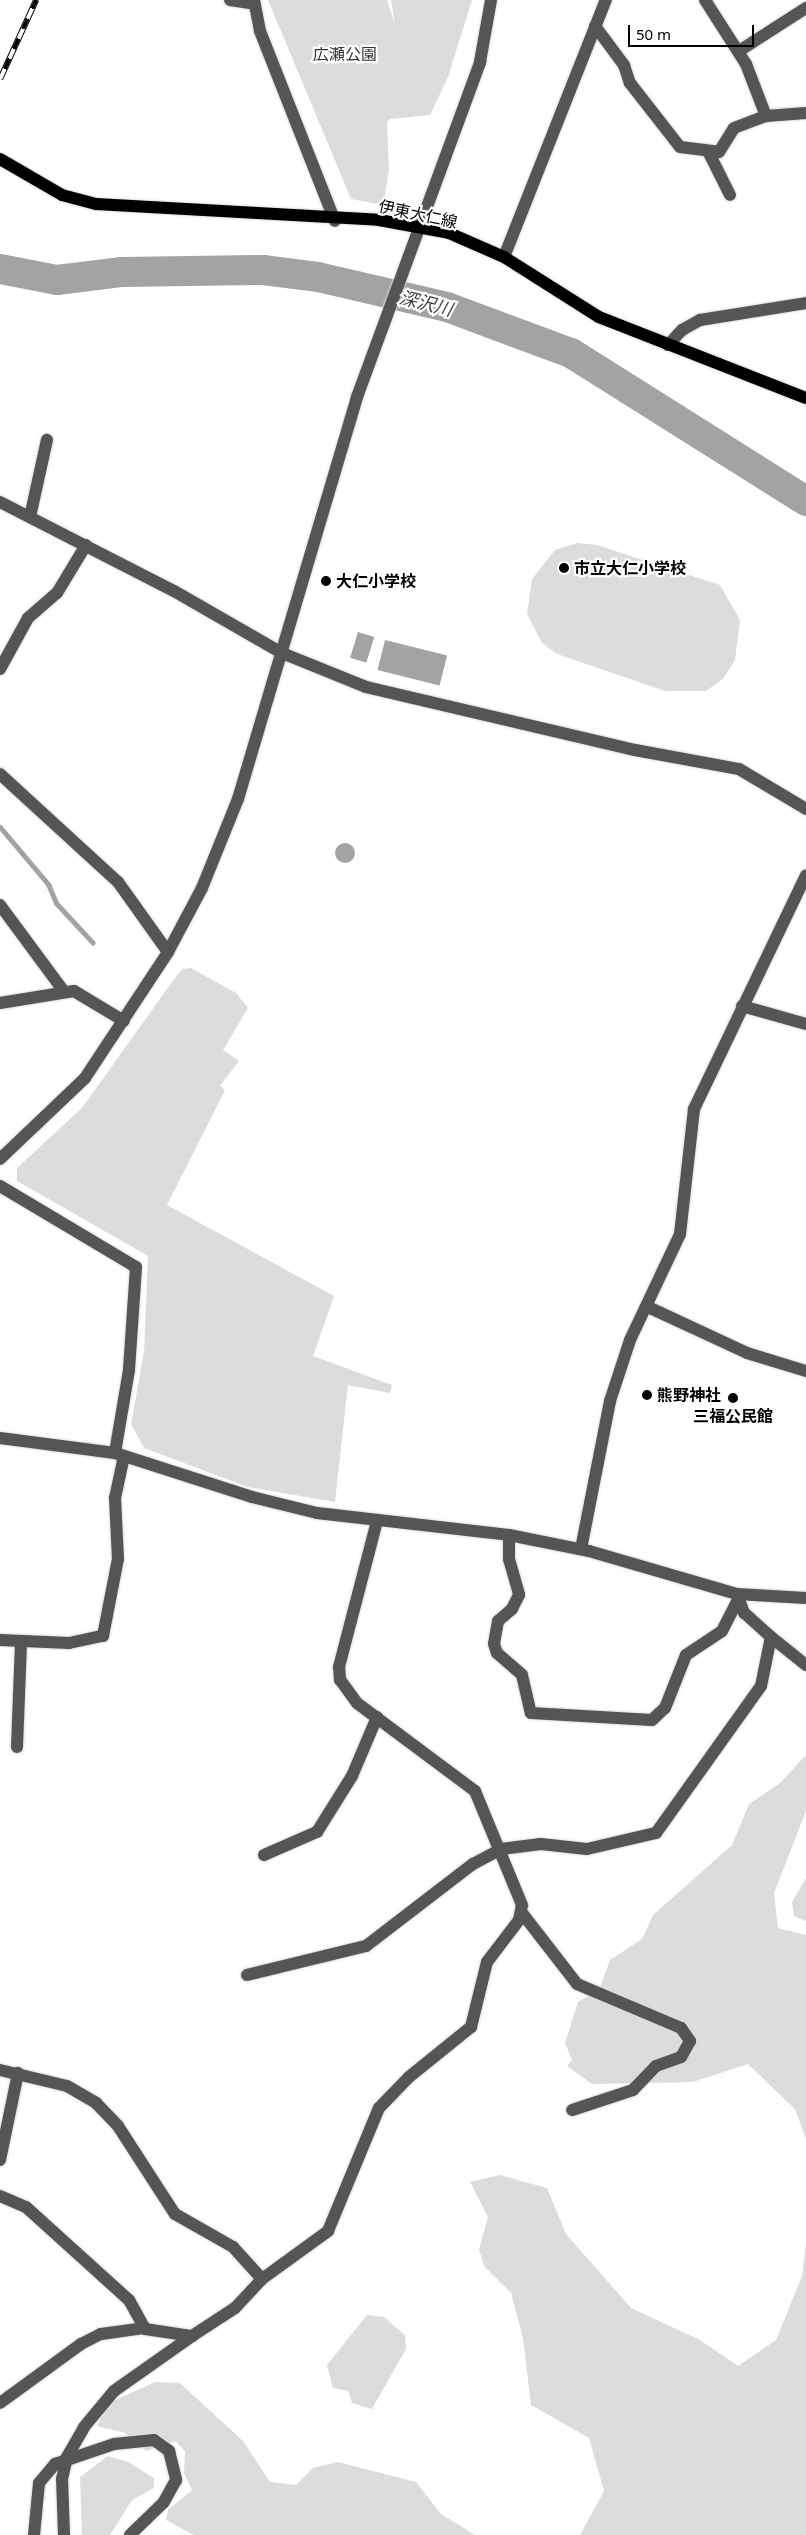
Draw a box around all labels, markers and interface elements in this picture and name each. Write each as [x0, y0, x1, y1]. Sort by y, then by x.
scale bar [631, 15, 757, 47]
text: 50 m [636, 24, 671, 44]
park label: 広瀬公園 [313, 44, 377, 64]
street label: 伊東大仁線 [377, 196, 459, 232]
water label: 深沢川 [397, 286, 455, 320]
place label: 市立大仁小学校 [574, 558, 686, 578]
marker: 市立大仁小学校 [558, 562, 570, 574]
place label: 大仁小学校 [336, 571, 416, 591]
marker: 大仁小学校 [320, 575, 332, 587]
place label: 熊野神社 [657, 1385, 721, 1405]
marker: 熊野神社 [641, 1389, 653, 1401]
marker: 三福公民館 [727, 1392, 739, 1404]
place label: 三福公民館 [693, 1406, 773, 1426]

